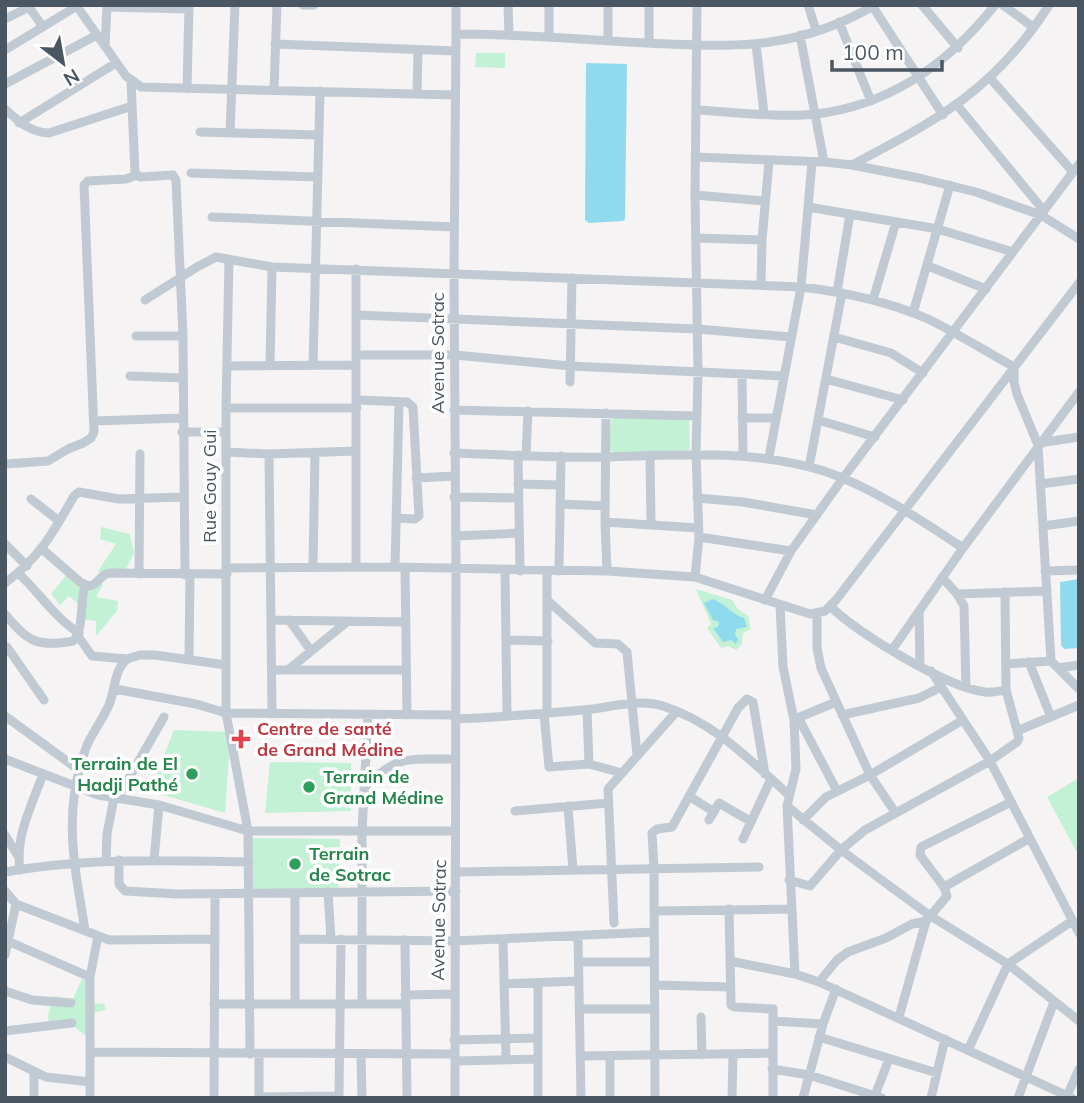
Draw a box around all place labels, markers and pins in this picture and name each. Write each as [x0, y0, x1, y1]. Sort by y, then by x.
place label: Centre de santé de Grand Médine [257, 717, 404, 761]
marker: Centre de santé de Grand Médine [231, 729, 251, 749]
place label: Terrain de El Hadji Pathé [71, 752, 178, 796]
place label: Terrain de Grand Médine [323, 765, 444, 809]
marker: Terrain de El Hadji Pathé [184, 766, 200, 782]
marker: Terrain de Grand Médine [301, 779, 317, 795]
place label: Terrain de Sotrac [309, 842, 391, 886]
marker: Terrain de Sotrac [287, 856, 303, 872]

